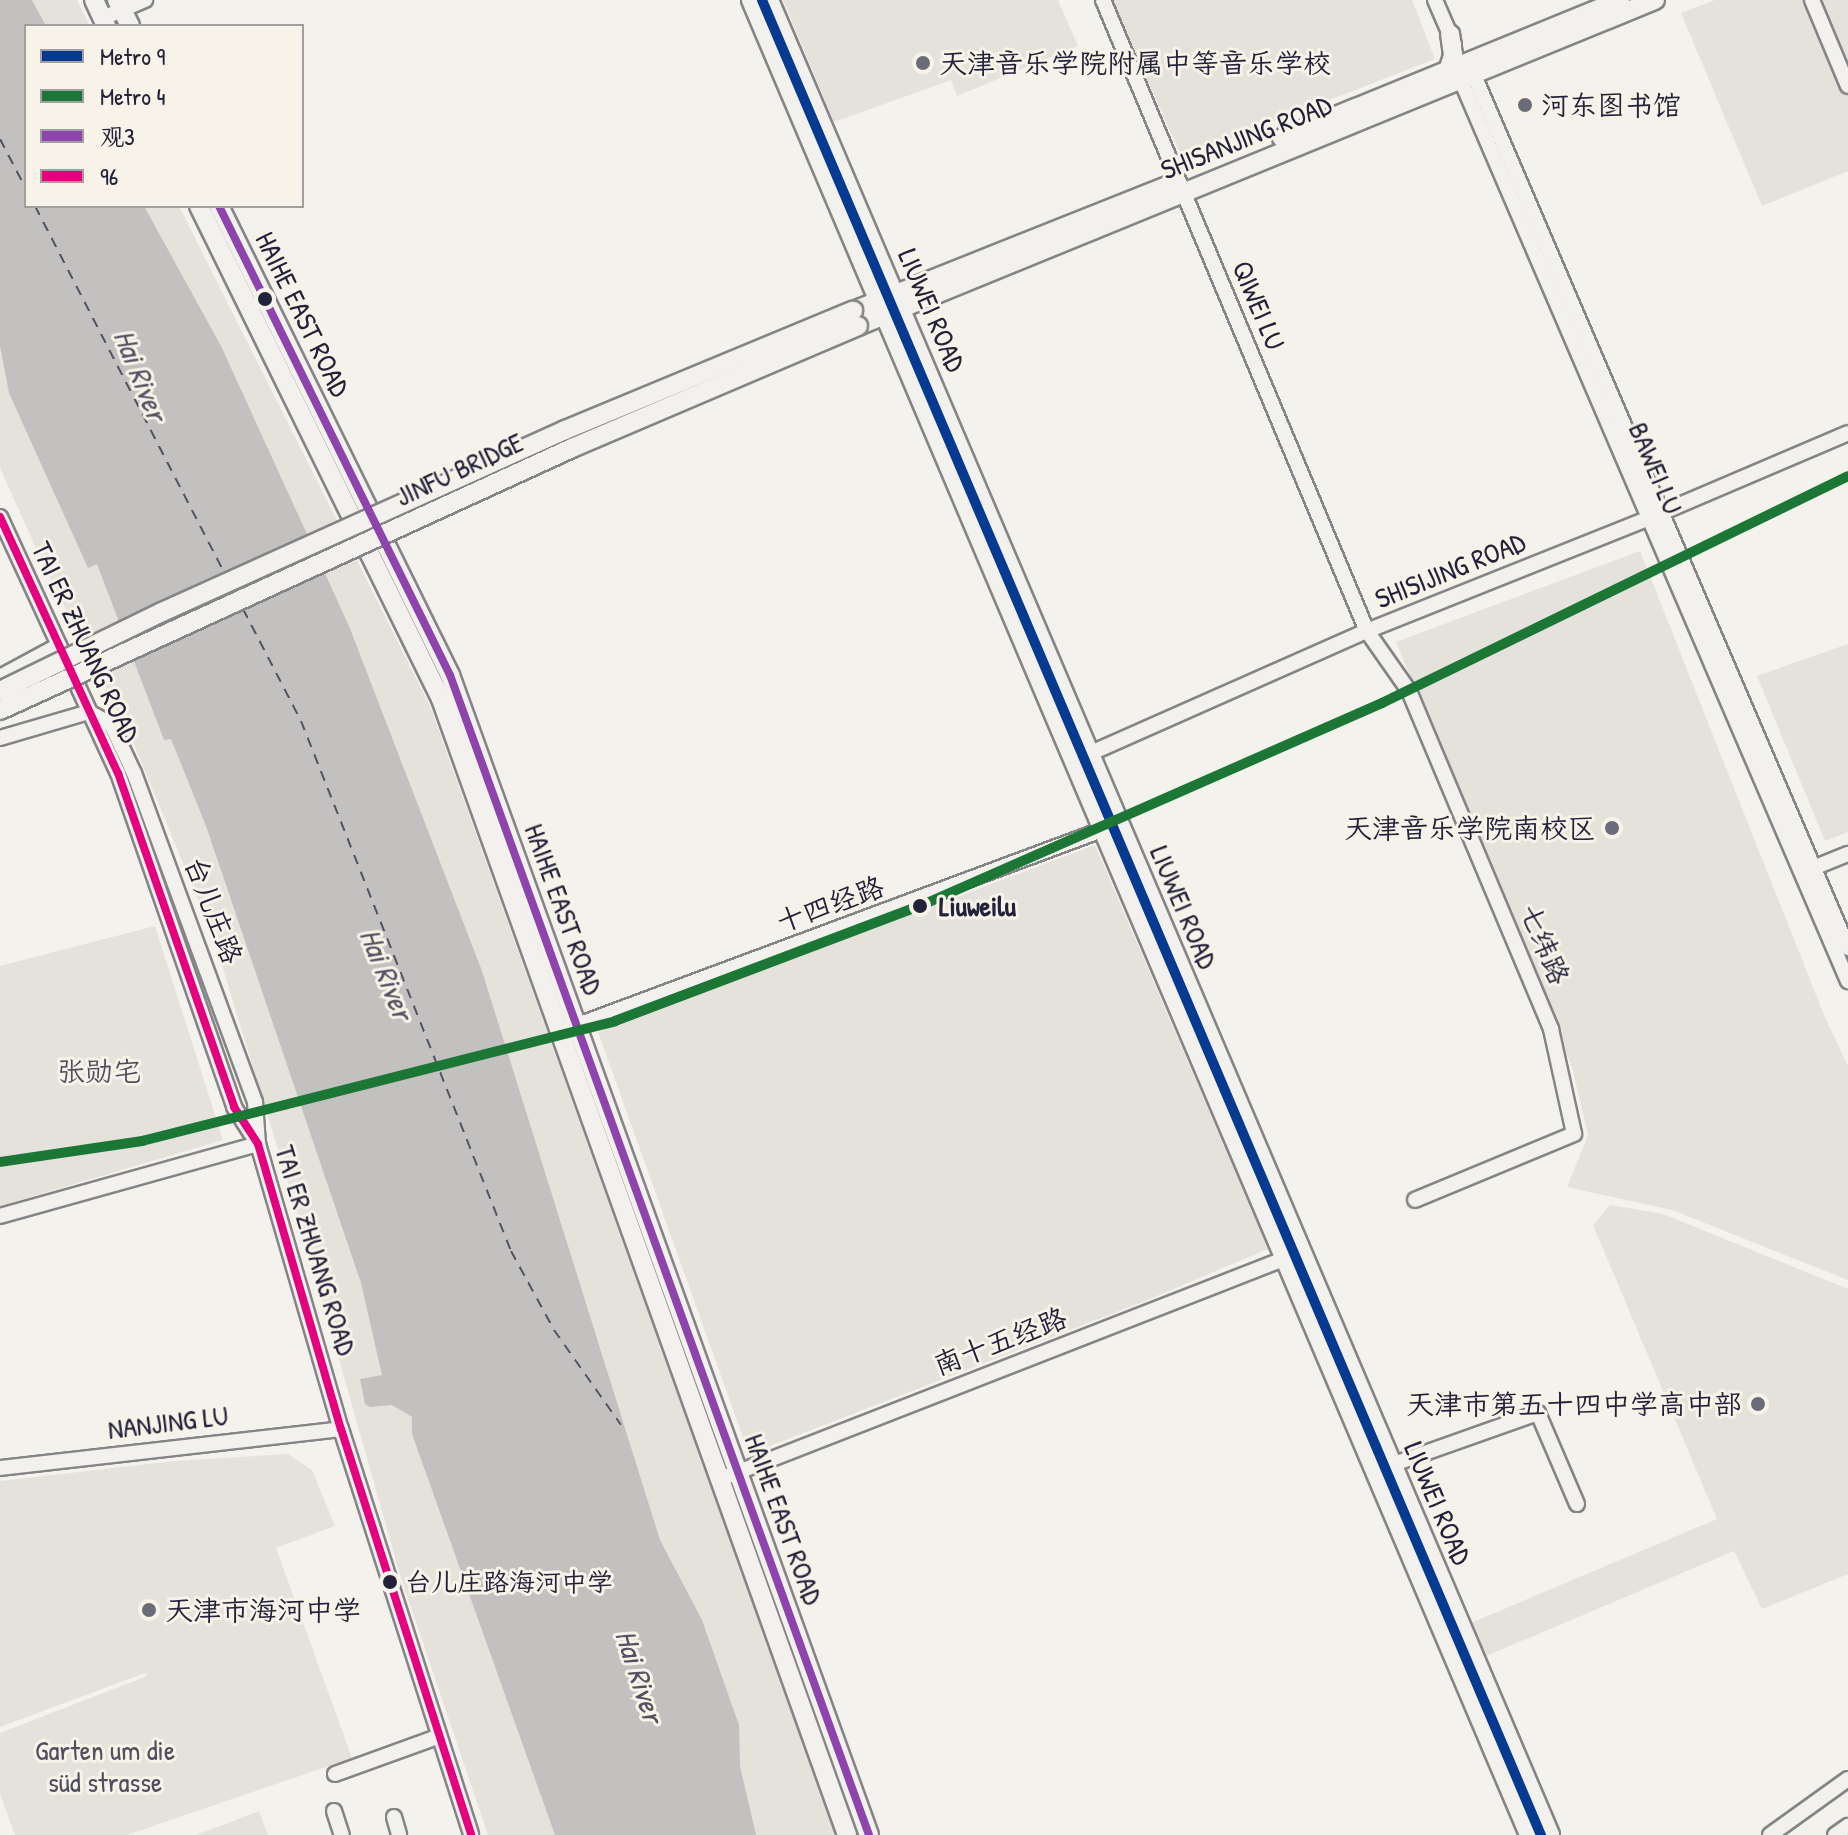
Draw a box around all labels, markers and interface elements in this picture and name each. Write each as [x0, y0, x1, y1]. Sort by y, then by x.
legend [24, 24, 304, 208]
text: Metro 9 [100, 40, 165, 72]
place label: 天津音乐学院附属中等音乐学校 [939, 46, 1331, 80]
marker: 天津音乐学院附属中等音乐学校 [914, 54, 932, 72]
text: Metro 4 [100, 80, 166, 112]
street label: SHISANJING ROAD [1156, 88, 1336, 186]
place label: 河东图书馆 [1541, 88, 1681, 122]
marker: 河东图书馆 [1516, 96, 1534, 114]
text: 观3 [100, 120, 135, 152]
text: 96 [100, 160, 118, 192]
street label: HAIHE EAST ROAD [249, 226, 357, 402]
street label: LIUWEI ROAD [891, 243, 973, 377]
street label: QIWEI LU [1225, 255, 1293, 355]
unlabelled marker [257, 291, 273, 307]
water label: Hai River [106, 324, 176, 426]
street label: BAWEI LU [1622, 417, 1690, 519]
street label: JINFU BRIDGE [390, 425, 528, 513]
street label: SHISIJING ROAD [1370, 525, 1530, 615]
street label: TAI ER ZHUANG ROAD [25, 536, 147, 748]
place label: 天津音乐学院南校区 [1344, 811, 1596, 845]
street label: HAIHE EAST ROAD [518, 819, 610, 999]
marker: 天津音乐学院南校区 [1603, 819, 1621, 837]
street label: LIUWEI ROAD [1143, 840, 1225, 974]
street label: 台儿庄路 [178, 852, 250, 968]
street label: 十四经路 [772, 869, 888, 939]
place label: Liuweilu [939, 889, 1016, 923]
marker: Liuweilu [908, 894, 932, 918]
street label: 七纬路 [1513, 899, 1577, 989]
water label: Hai River [352, 923, 422, 1025]
park label: 张勋宅 [57, 1054, 141, 1088]
street label: TAI ER ZHUANG ROAD [268, 1141, 364, 1359]
street label: 南十五经路 [929, 1300, 1071, 1382]
place label: 天津市第五十四中学高中部 [1406, 1387, 1742, 1421]
marker: 天津市第五十四中学高中部 [1749, 1395, 1767, 1413]
street label: NANJING LU [106, 1398, 230, 1446]
street label: HAIHE EAST ROAD [738, 1429, 830, 1609]
street label: LIUWEI ROAD [1397, 1436, 1479, 1570]
place label: 台儿庄路海河中学 [405, 1566, 613, 1598]
marker: 台儿庄路海河中学 [382, 1574, 398, 1590]
place label: 天津市海河中学 [165, 1593, 361, 1627]
marker: 天津市海河中学 [140, 1601, 158, 1619]
water label: Hai River [608, 1625, 672, 1727]
park label: Garten um die süd strasse [35, 1733, 175, 1799]

